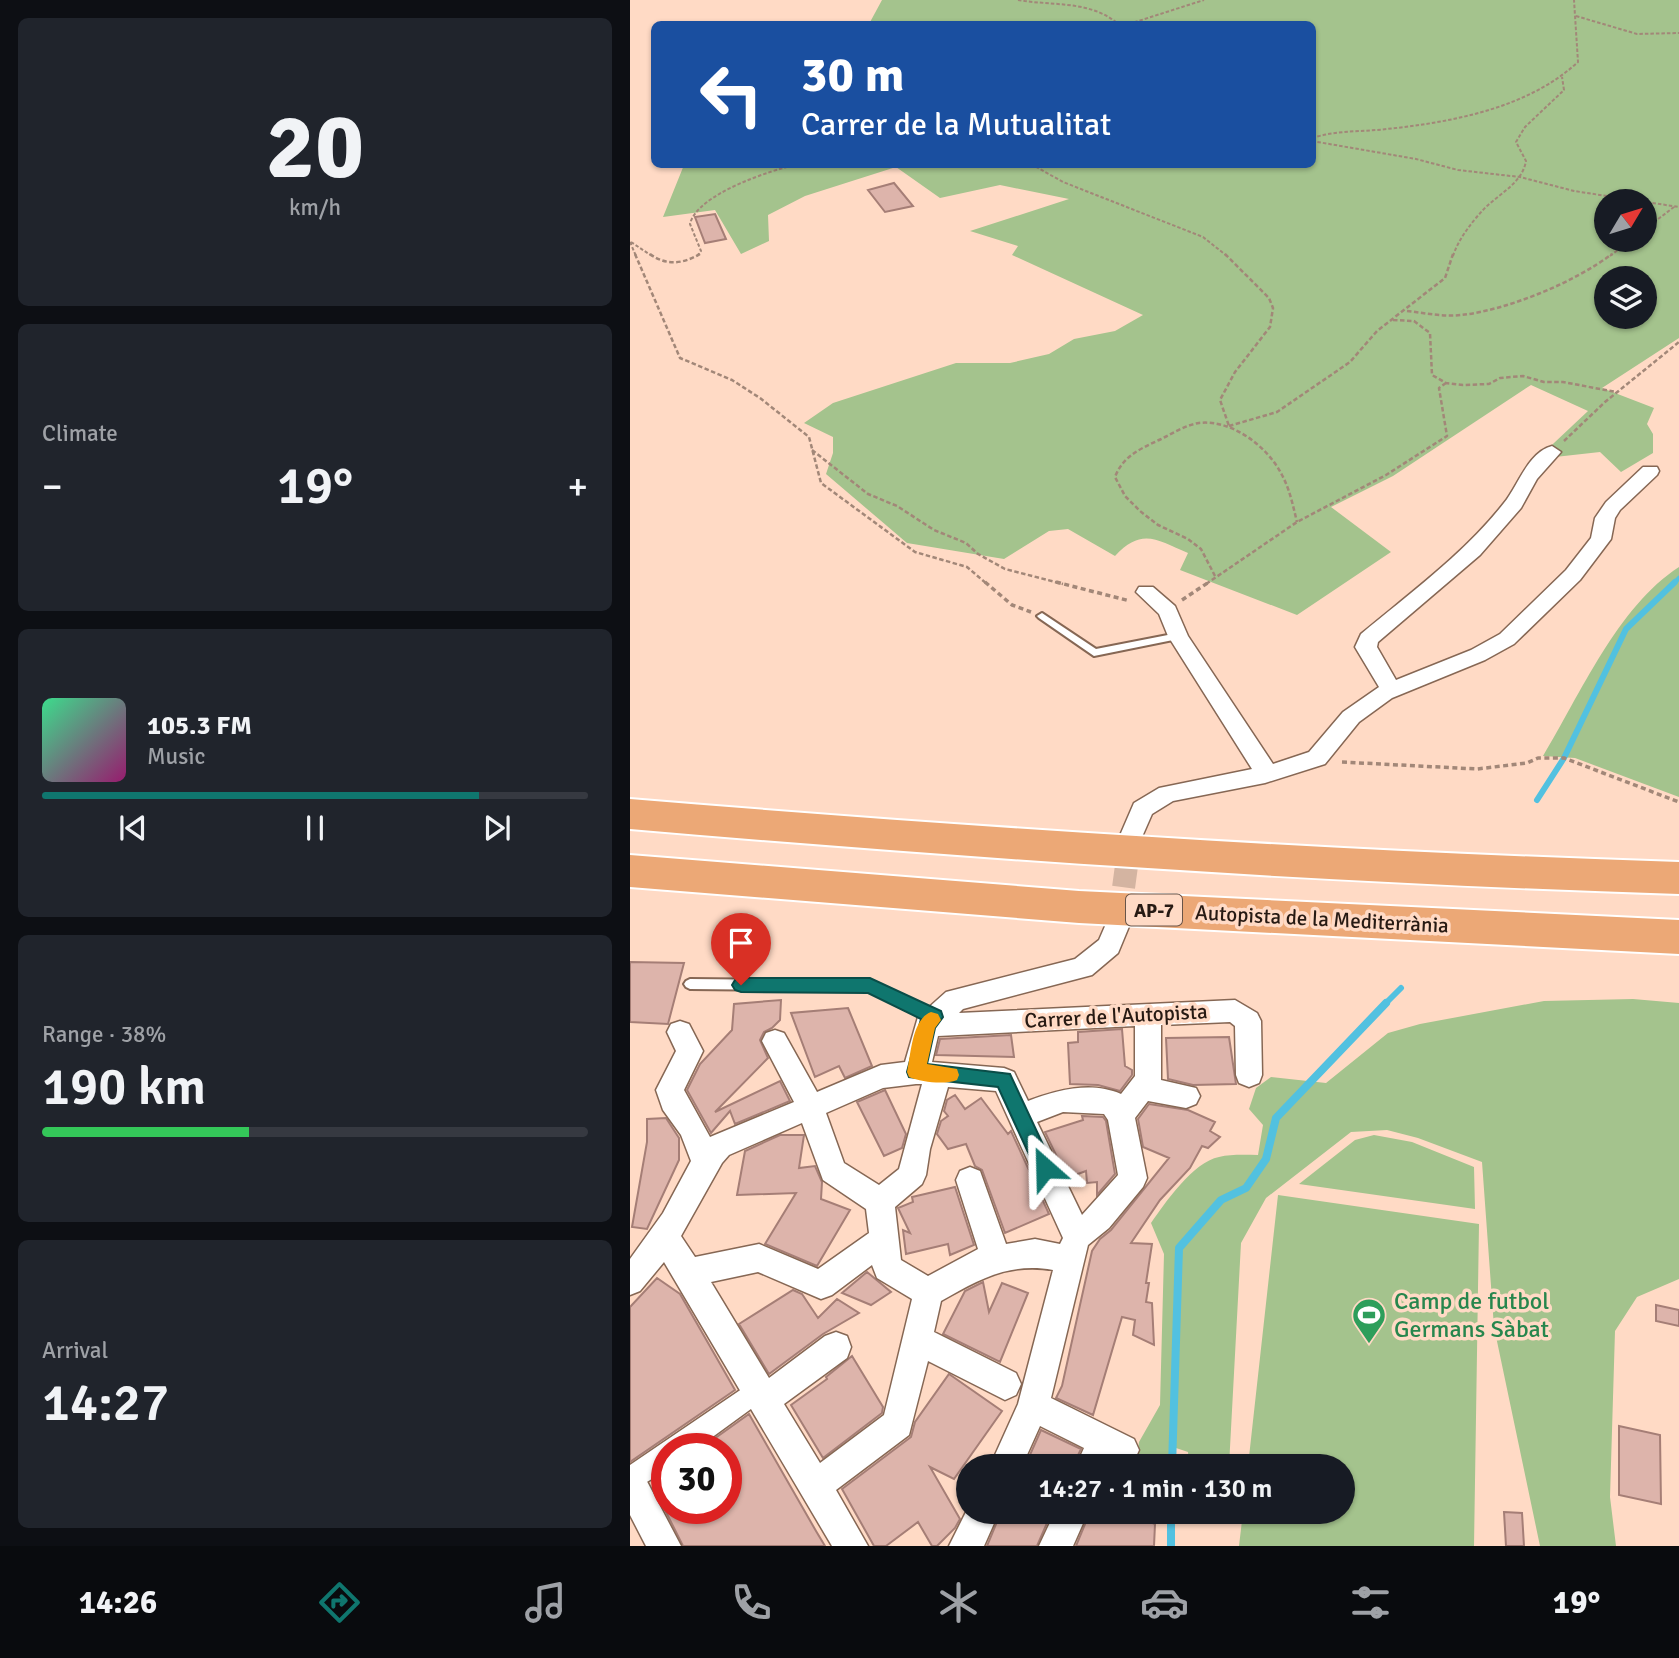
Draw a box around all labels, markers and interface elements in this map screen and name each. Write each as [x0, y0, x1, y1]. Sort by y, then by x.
text: 30 m [801, 45, 904, 105]
icon: left [686, 49, 777, 140]
text: 20 [266, 91, 364, 204]
text: Carrer de la Mutualitat [801, 105, 1111, 144]
north arrow [1594, 189, 1657, 252]
map controls [1594, 189, 1657, 329]
text: km/h [289, 193, 341, 222]
button: layers [1594, 266, 1657, 329]
text: Climate [42, 419, 118, 448]
text: 19° [277, 454, 353, 518]
text: − [42, 463, 63, 510]
text: + [567, 463, 588, 510]
text: 105.3 FM [147, 710, 252, 742]
text: Music [147, 742, 205, 771]
icon: previous [114, 809, 152, 847]
icon: pause [296, 809, 334, 847]
icon: next [478, 809, 516, 847]
road number: AP-7 [1126, 894, 1182, 926]
street label: Autopista de la Mediterrània [1194, 899, 1450, 939]
pin [711, 913, 771, 985]
icon: arrive [722, 924, 760, 962]
street label: Carrer de l'Autopista [1024, 998, 1208, 1034]
text: Range · 38% [42, 1020, 166, 1049]
text: 190 km [42, 1055, 206, 1119]
position arrow [1008, 1131, 1082, 1205]
place label: Camp de futbol Germans Sàbat [1394, 1286, 1549, 1344]
sports icon: Camp de futbol Germans Sàbat [1350, 1296, 1388, 1345]
text: Arrival [42, 1336, 108, 1365]
text: 14:27 [42, 1371, 169, 1435]
speed limit sign: 30 [651, 1433, 742, 1524]
text: 14:27 · 1 min · 130 m [1039, 1473, 1272, 1505]
icon: directions [315, 1578, 364, 1627]
icon: music [521, 1578, 570, 1627]
icon: phone [727, 1578, 776, 1627]
icon: climate [934, 1578, 983, 1627]
icon: car [1140, 1578, 1189, 1627]
icon: filters [1346, 1578, 1395, 1627]
text: 14:26 [79, 1583, 157, 1622]
text: 19° [1553, 1583, 1600, 1622]

